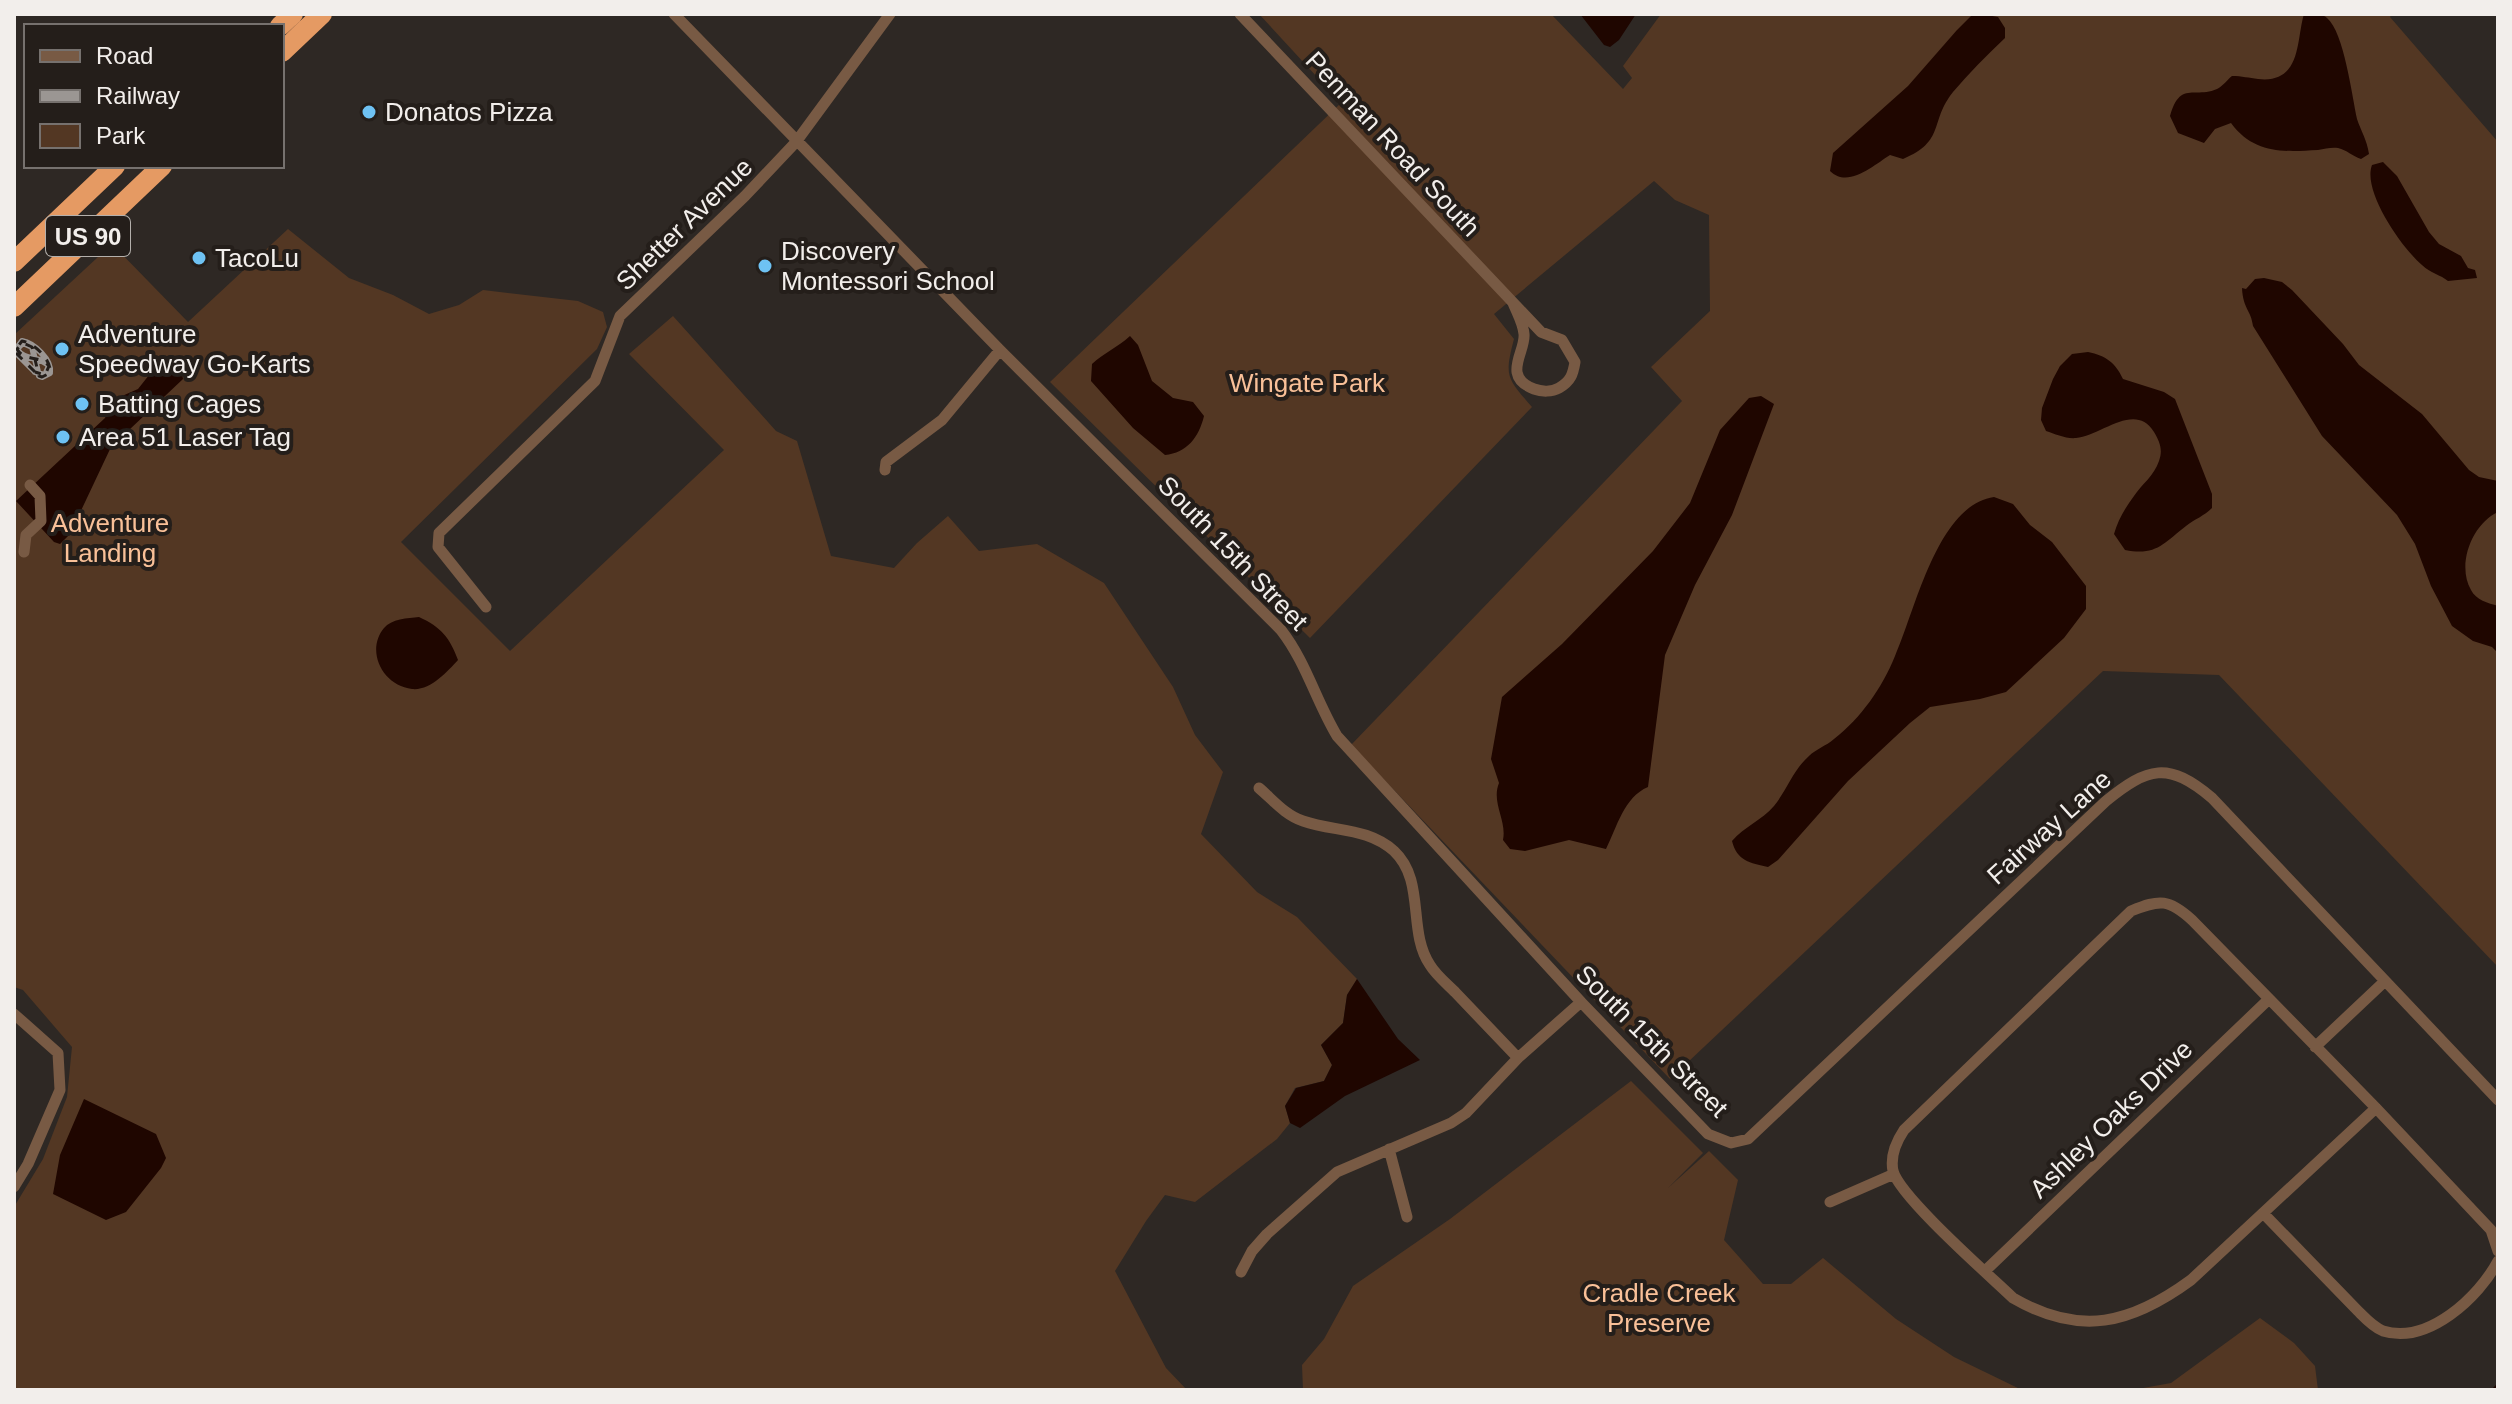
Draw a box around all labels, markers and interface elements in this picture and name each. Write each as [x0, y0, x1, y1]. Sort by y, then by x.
legend [24, 24, 284, 168]
text: Road [96, 42, 153, 69]
street label: Penman Road South [1300, 45, 1486, 243]
text: Railway [96, 82, 180, 109]
place label: Donatos Pizza [385, 97, 553, 127]
marker: Donatos Pizza [360, 103, 378, 121]
text: Park [96, 122, 146, 149]
street label: Shetter Avenue [610, 152, 758, 296]
road number: US 90 [46, 216, 130, 256]
place label: Discovery Montessori School [781, 236, 995, 296]
place label: TacoLu [215, 243, 299, 273]
marker: TacoLu [190, 249, 208, 267]
marker: Discovery Montessori School [756, 257, 774, 275]
place label: Adventure Speedway Go-Karts [78, 319, 311, 379]
marker: Adventure Speedway Go-Karts [53, 340, 71, 358]
park label: Wingate Park [1229, 368, 1386, 398]
place label: Batting Cages [98, 389, 261, 419]
marker: Batting Cages [73, 395, 91, 413]
place label: Area 51 Laser Tag [79, 422, 291, 452]
marker: Area 51 Laser Tag [54, 428, 72, 446]
street label: South 15th Street [1152, 470, 1315, 637]
park label: Adventure Landing [51, 508, 169, 568]
street label: Fairway Lane [1981, 764, 2117, 890]
street label: South 15th Street [1570, 959, 1735, 1124]
street label: Ashley Oaks Drive [2024, 1034, 2198, 1204]
park label: Cradle Creek Preserve [1582, 1278, 1737, 1338]

